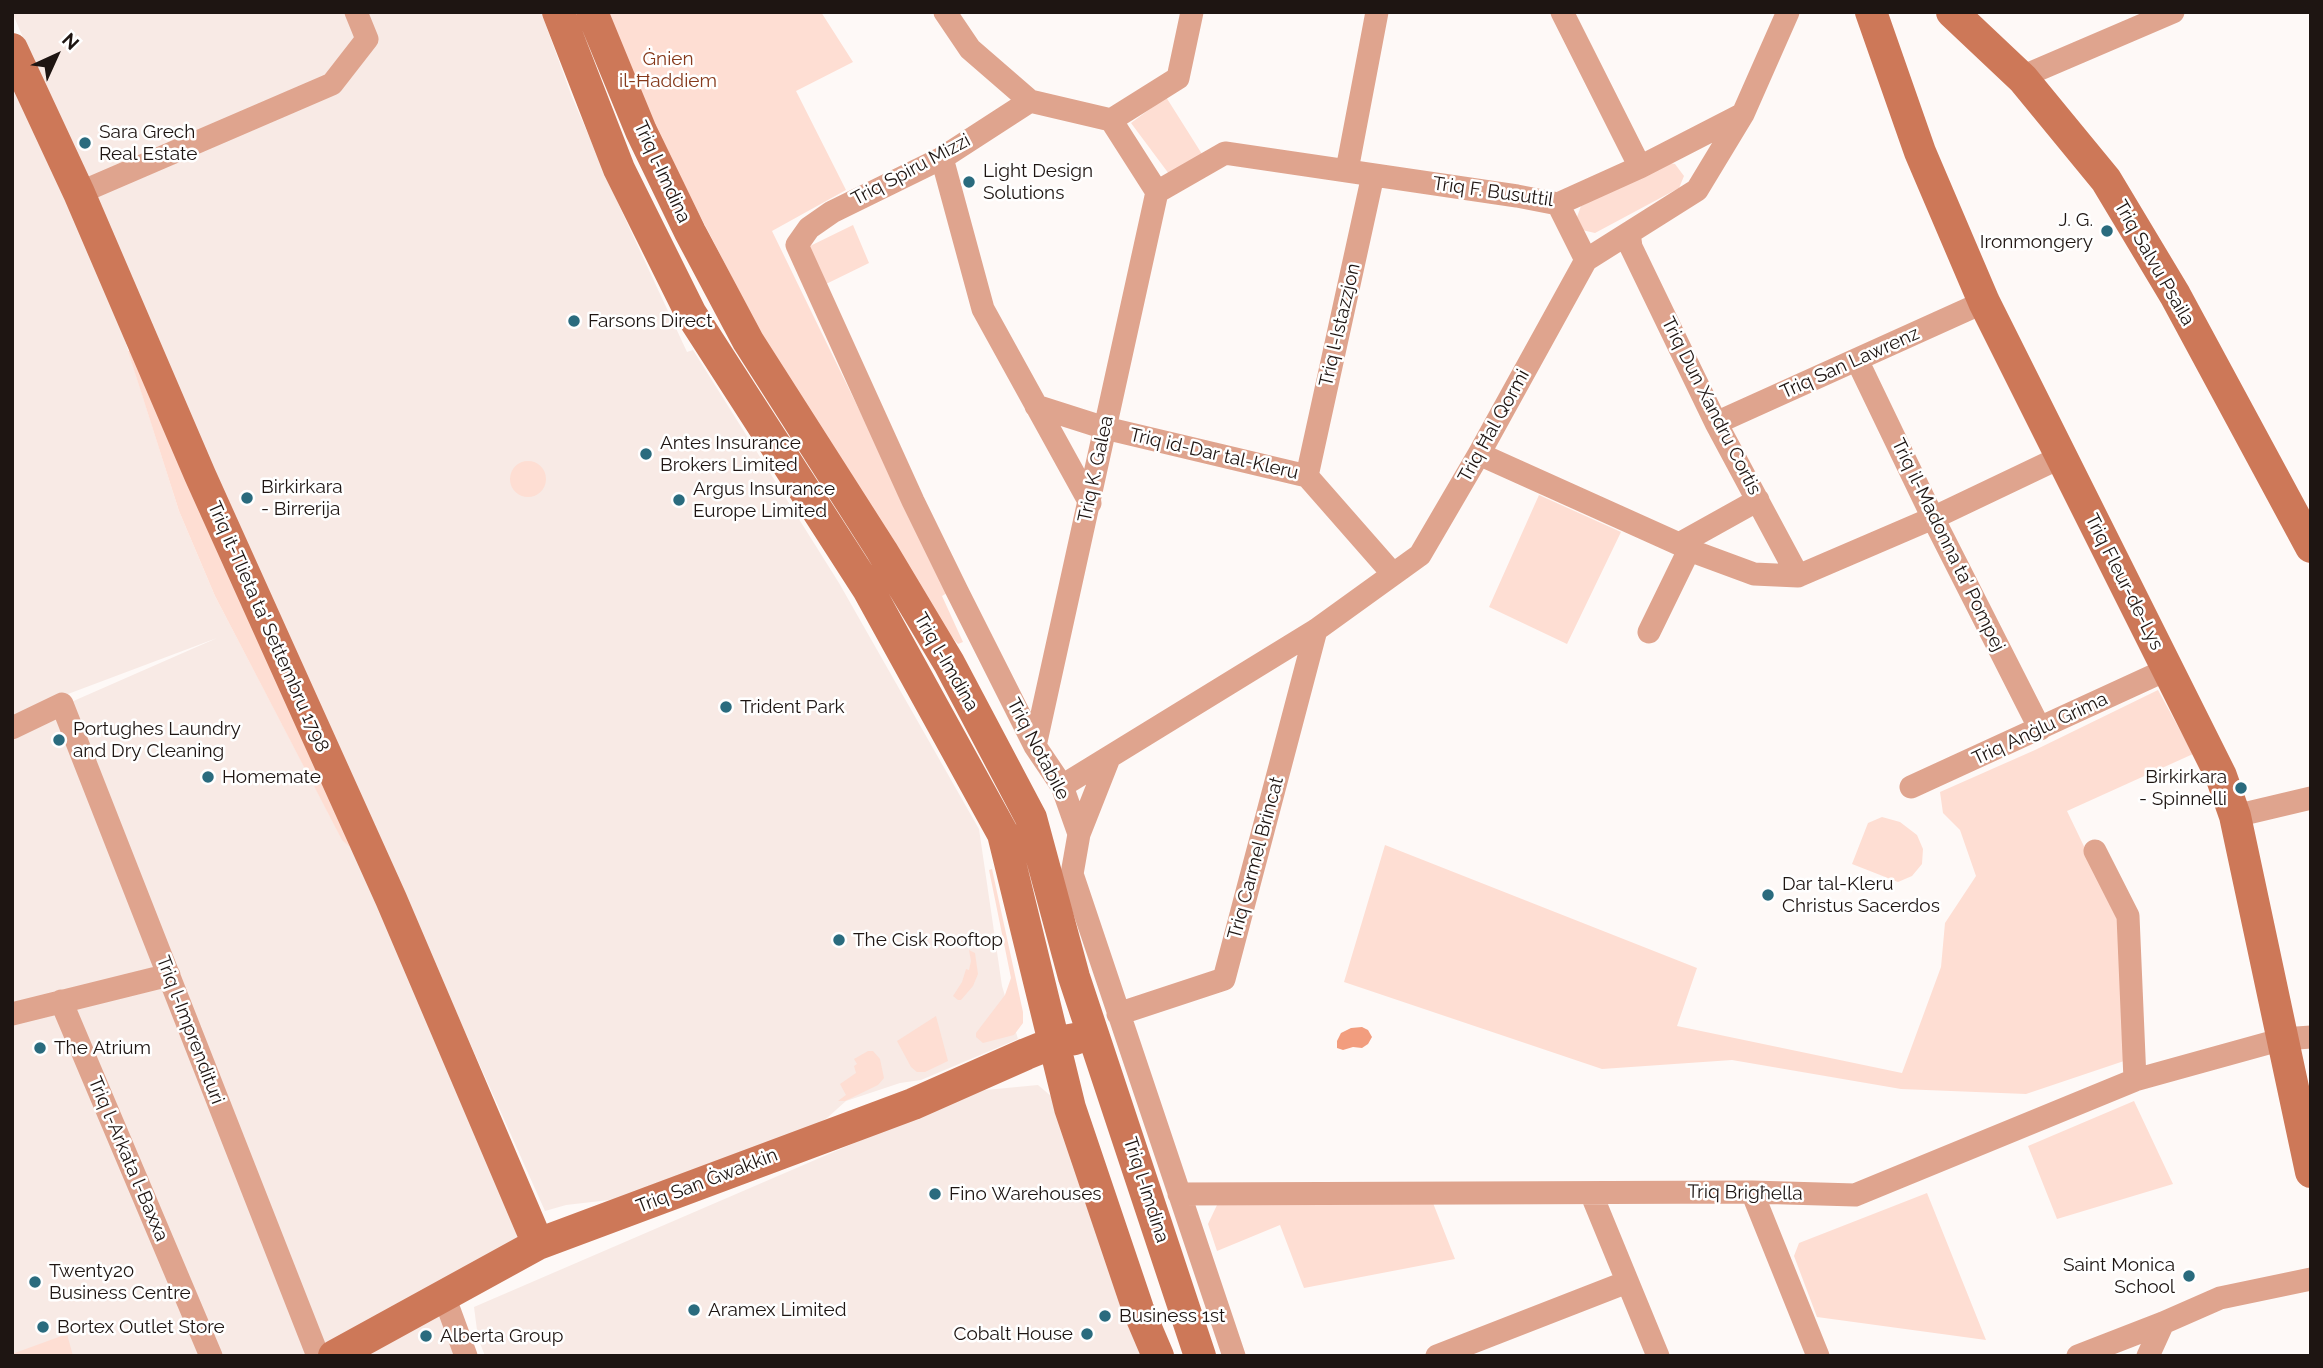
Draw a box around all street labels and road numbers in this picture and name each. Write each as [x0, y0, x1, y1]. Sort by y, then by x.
street label: Triq l-Imdina [628, 117, 696, 227]
street label: Triq Spiru Mizzi [848, 129, 974, 211]
street label: Triq F. Busuttil [1431, 172, 1555, 212]
street label: Triq Salvu Psaila [2109, 196, 2199, 330]
street label: Triq l-Istazzjon [1315, 261, 1365, 389]
street label: Triq Dun Xandru Cortis [1656, 313, 1766, 499]
street label: Triq San Lawrenz [1777, 322, 1923, 404]
street label: Triq Ħal Qormi [1454, 366, 1534, 486]
street label: Triq K. Galea [1074, 414, 1118, 524]
street label: Triq id-Dar tal-Kleru [1127, 423, 1301, 485]
street label: Triq il-Madonna ta' Pompej [1886, 435, 2010, 655]
street label: Triq it-Tlieta ta' Settembru 1798 [202, 498, 334, 756]
street label: Triq Fleur-de-Lys [2080, 510, 2168, 654]
street label: Triq l-Imdina [909, 609, 983, 715]
street label: Triq Anġlu Grima [1969, 688, 2111, 770]
street label: Triq Notabile [1002, 694, 1074, 804]
street label: Triq Carmel Brincat [1223, 774, 1289, 942]
street label: Triq l-Imprendituri [151, 953, 229, 1107]
street label: Triq l-Arkata l-Baxxa [83, 1073, 173, 1245]
street label: Triq l-Imdina [1118, 1134, 1174, 1246]
street label: Triq San Ġwakkin [633, 1144, 781, 1218]
street label: Triq Brigħella [1687, 1181, 1803, 1205]

